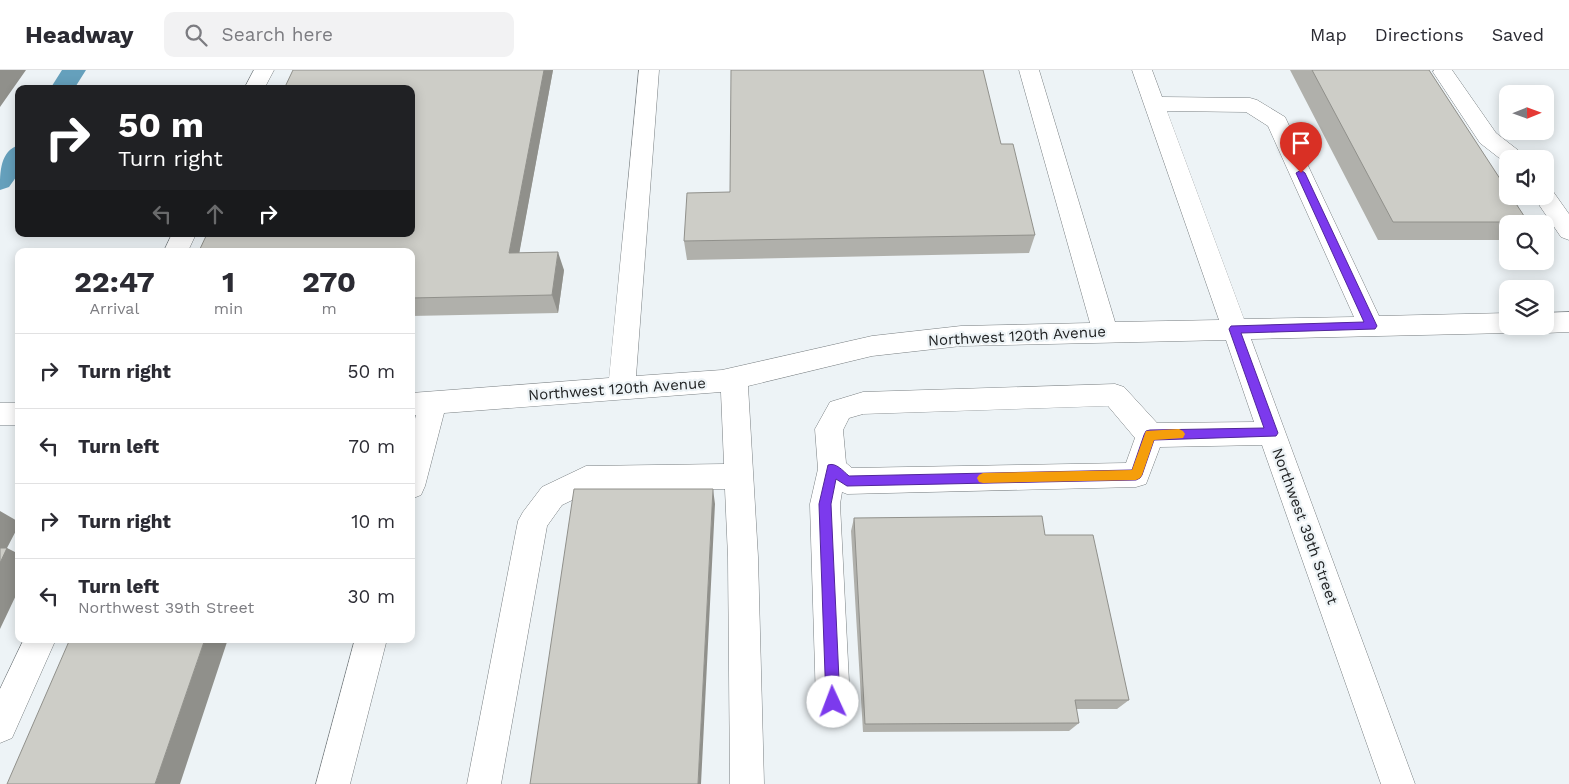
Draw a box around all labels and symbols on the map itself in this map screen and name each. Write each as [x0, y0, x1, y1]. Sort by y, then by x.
north arrow [1499, 85, 1554, 140]
pin [1280, 122, 1322, 173]
street label: Northwest 120th Avenue [928, 322, 1106, 350]
street label: Northwest 120th Avenue [528, 374, 706, 404]
street label: Northwest 39th Street [1268, 445, 1342, 607]
position arrow [806, 675, 858, 727]

